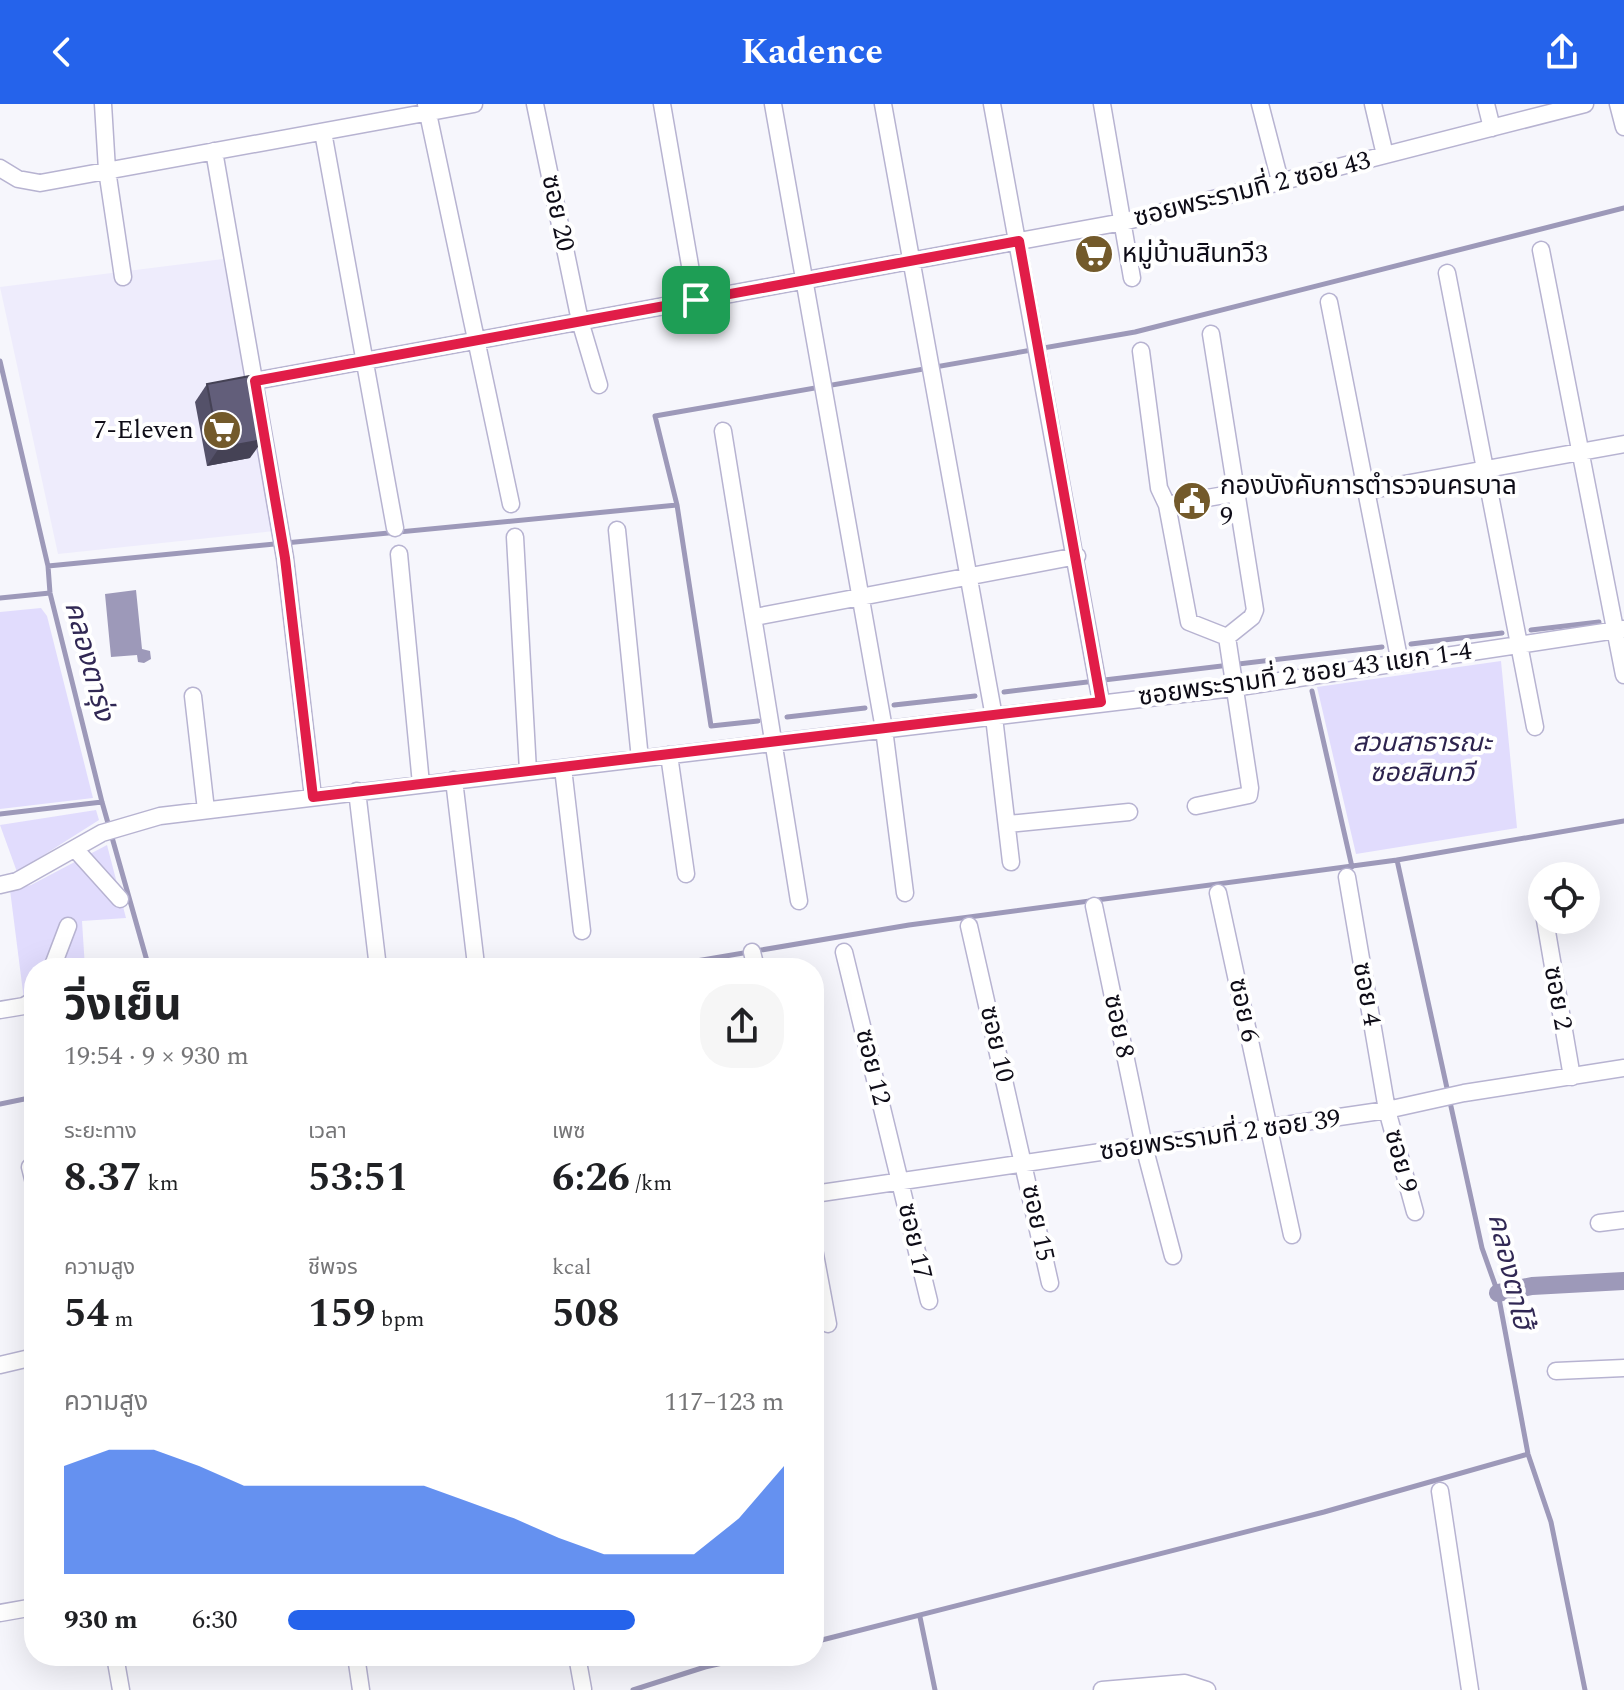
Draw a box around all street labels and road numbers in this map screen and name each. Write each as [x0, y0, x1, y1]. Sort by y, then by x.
street label: ซอยพระรามที่ 2 ซอย 43 [1129, 140, 1375, 238]
street label: ซอย 20 [530, 171, 586, 255]
street label: ซอยพระรามที่ 2 ซอย 43 แยก 1-4 [1136, 631, 1474, 717]
street label: ซอย 4 [1342, 959, 1392, 1029]
street label: ซอย 2 [1533, 963, 1583, 1033]
street label: ซอย 6 [1218, 974, 1270, 1046]
street label: ซอย 8 [1093, 990, 1145, 1062]
street label: ซอย 10 [969, 1002, 1025, 1086]
street label: ซอย 12 [844, 1025, 902, 1109]
street label: ซอยพระรามที่ 2 ซอย 39 [1097, 1098, 1343, 1172]
street label: ซอย 9 [1373, 1125, 1429, 1197]
street label: ซอย 15 [1010, 1181, 1066, 1265]
street label: ซอย 17 [887, 1199, 943, 1283]

